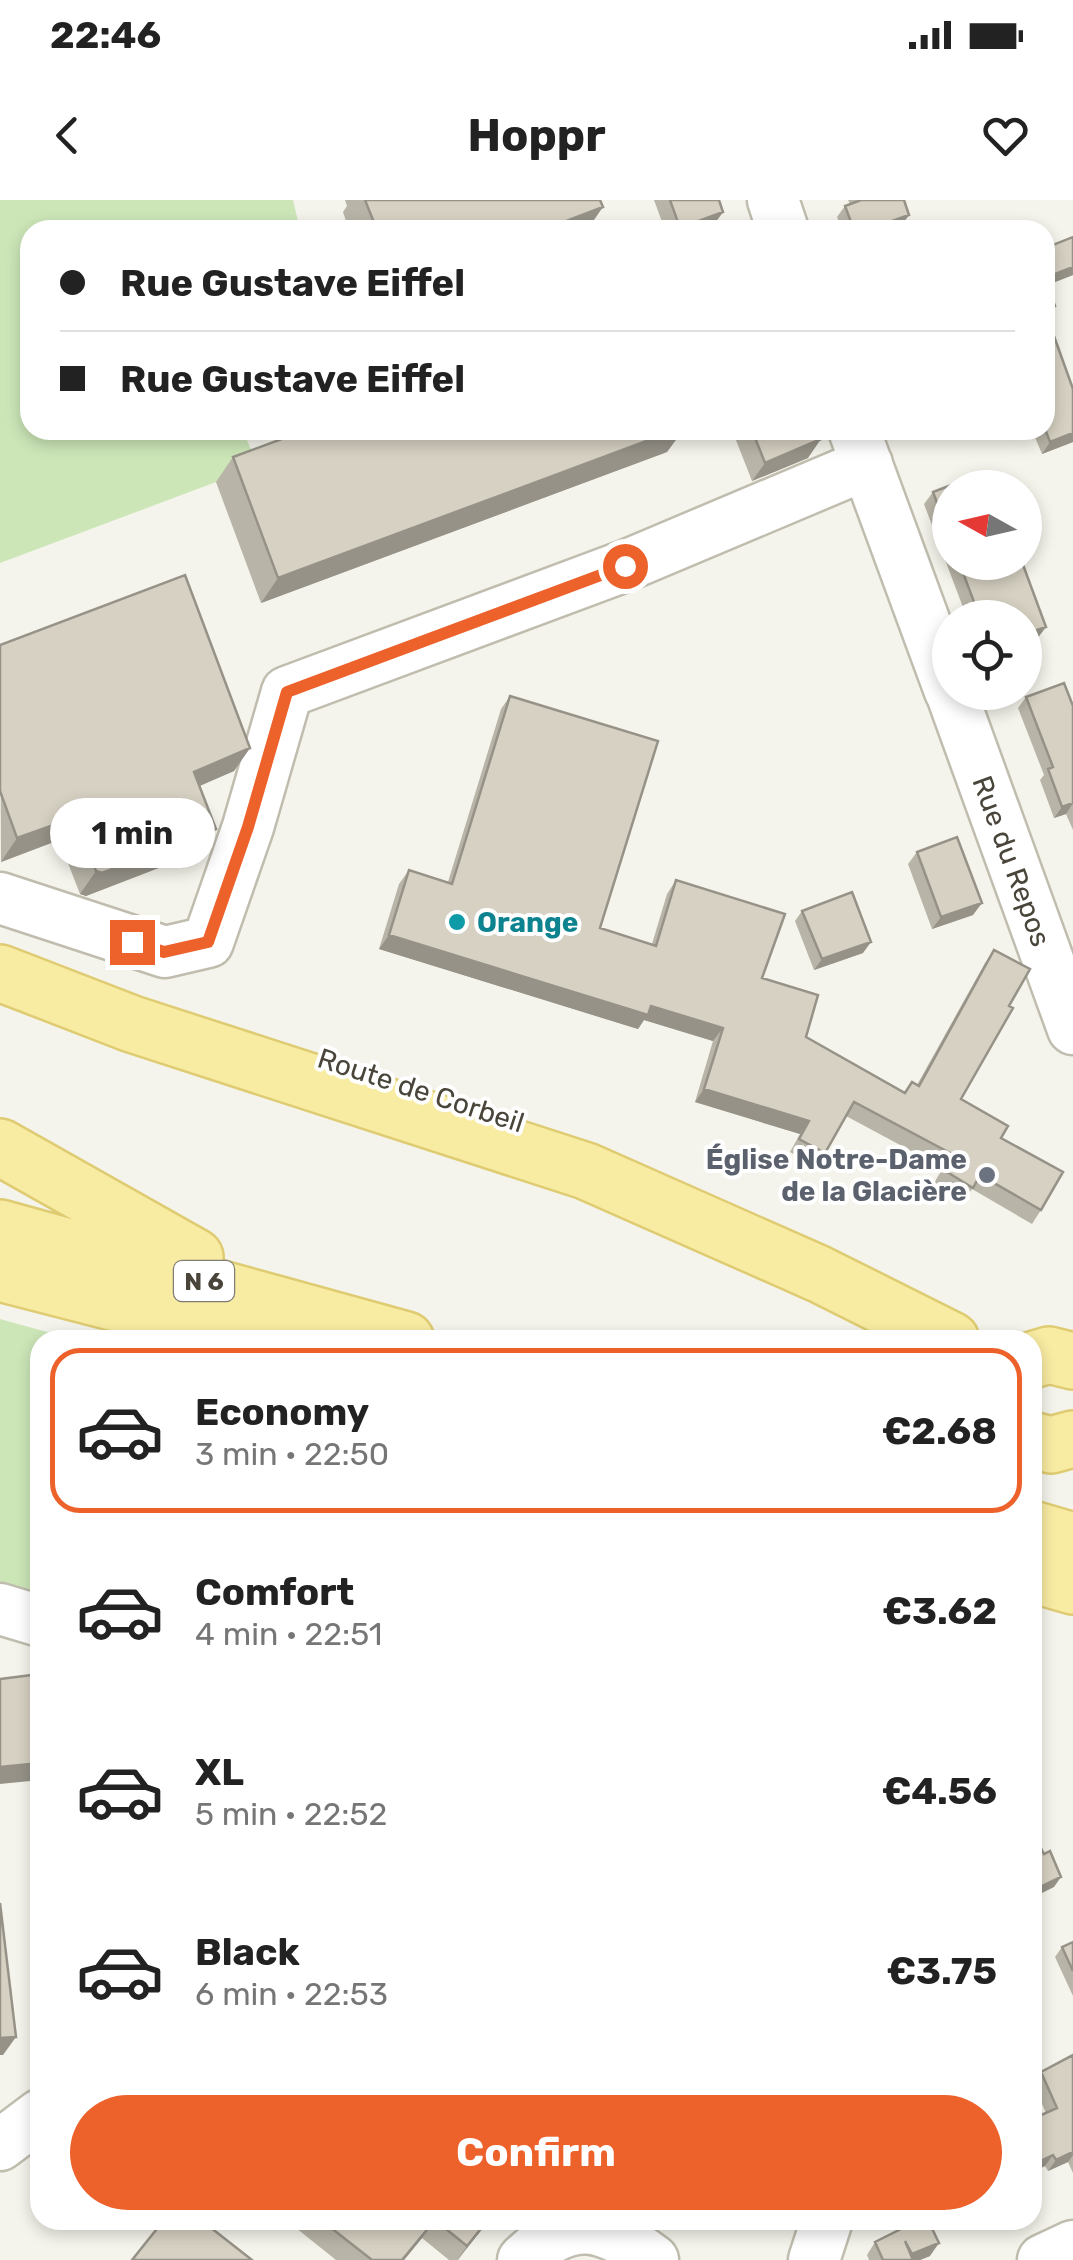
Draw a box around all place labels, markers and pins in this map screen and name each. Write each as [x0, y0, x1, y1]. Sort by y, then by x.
place label: Orange [477, 906, 578, 939]
marker: Orange [446, 911, 468, 933]
place label: Église Notre-Dame de la Glacière [706, 1143, 967, 1208]
marker: Église Notre-Dame de la Glacière [976, 1164, 998, 1186]

